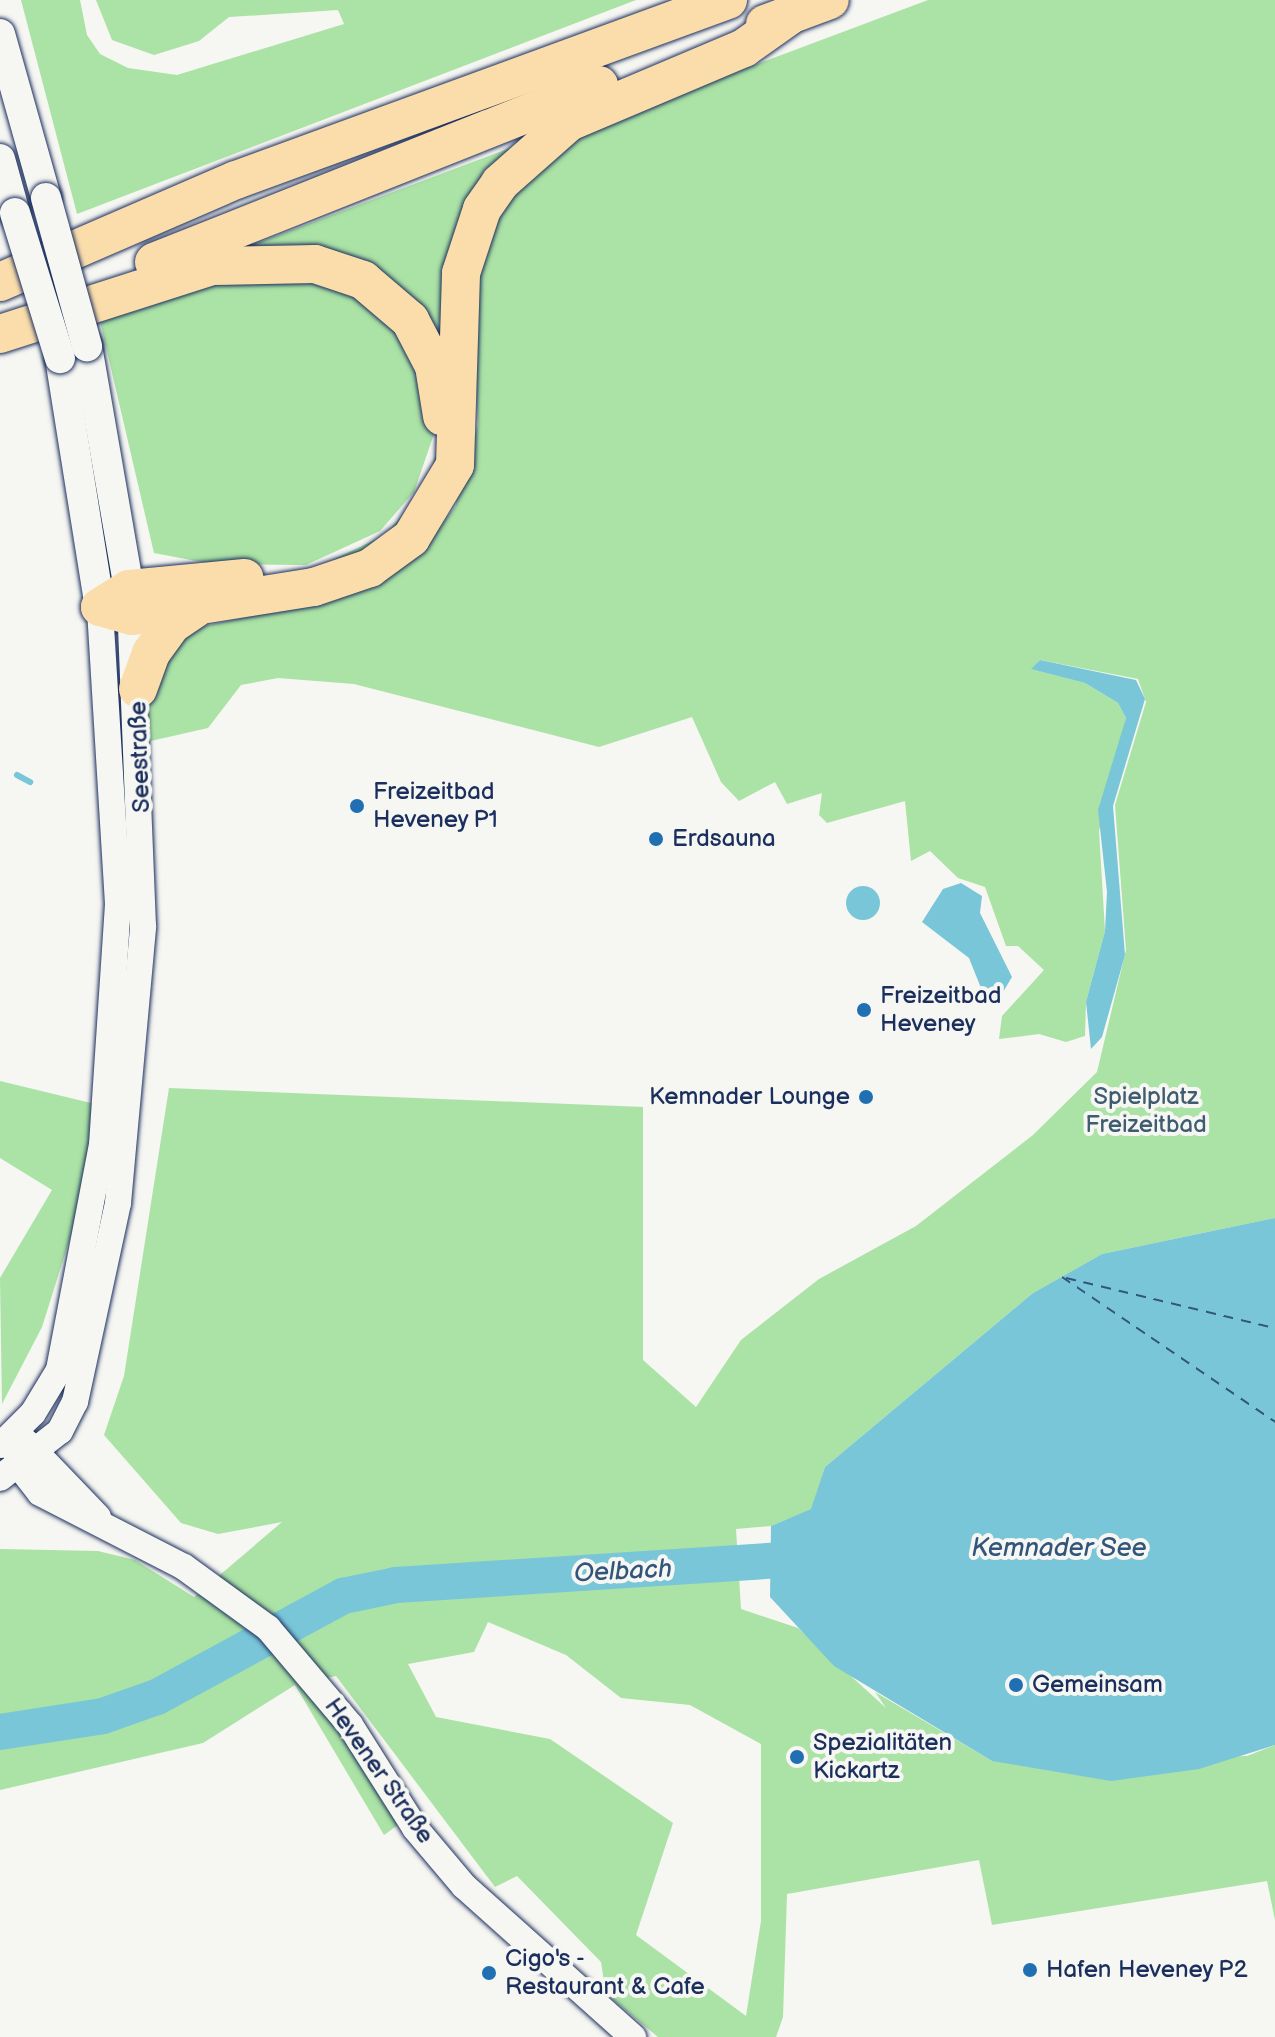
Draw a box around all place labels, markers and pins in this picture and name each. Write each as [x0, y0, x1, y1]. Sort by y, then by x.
place label: Freizeitbad Heveney P1 [373, 778, 499, 834]
marker: Freizeitbad Heveney P1 [348, 797, 366, 815]
place label: Erdsauna [672, 825, 776, 853]
marker: Erdsauna [647, 830, 665, 848]
place label: Freizeitbad Heveney [880, 982, 1002, 1038]
marker: Freizeitbad Heveney [855, 1001, 873, 1019]
place label: Kemnader Lounge [649, 1083, 850, 1111]
marker: Kemnader Lounge [857, 1088, 875, 1106]
place label: Gemeinsam [1032, 1671, 1163, 1699]
marker: Gemeinsam [1007, 1676, 1025, 1694]
place label: Spezialitäten Kickartz [813, 1729, 952, 1785]
marker: Spezialitäten Kickartz [788, 1748, 806, 1766]
place label: Cigo's - Restaurant & Cafe [505, 1945, 705, 2001]
place label: Hafen Heveney P2 [1046, 1956, 1249, 1984]
marker: Hafen Heveney P2 [1021, 1961, 1039, 1979]
marker: Cigo's - Restaurant & Cafe [480, 1964, 498, 1982]

